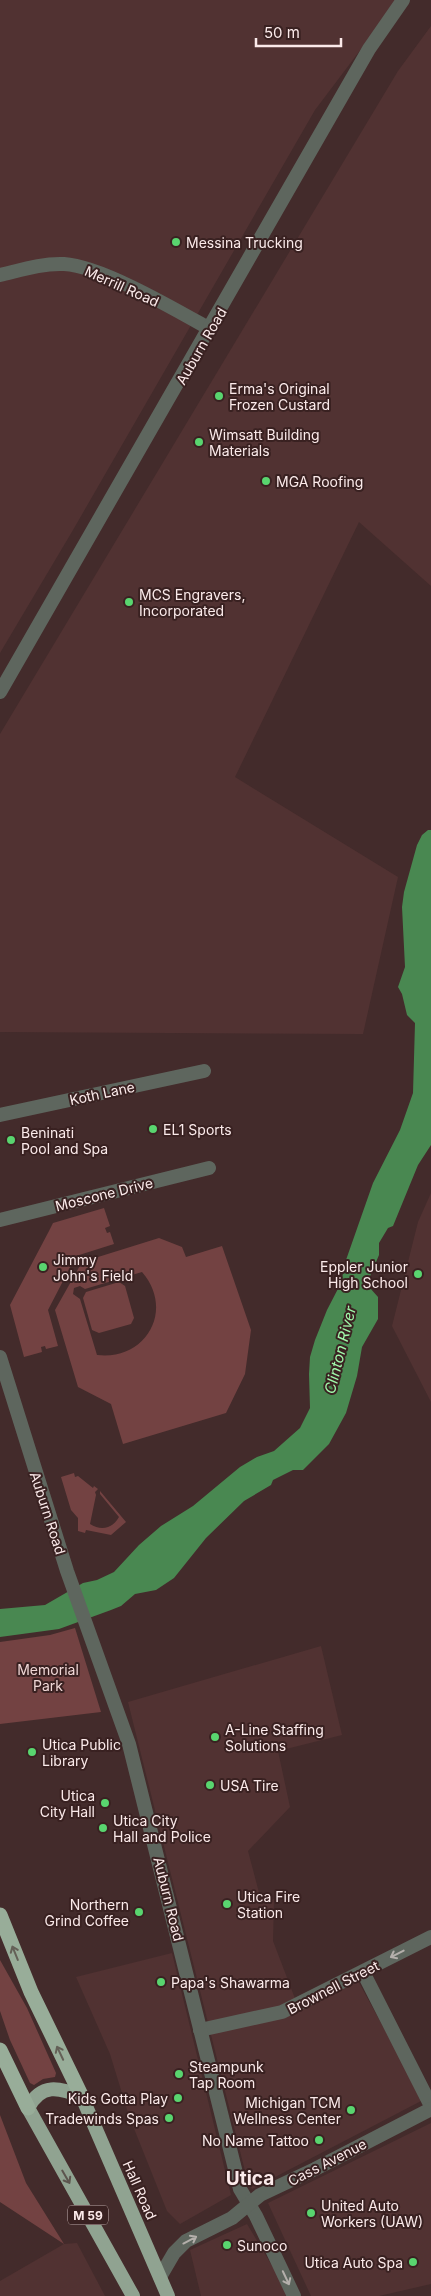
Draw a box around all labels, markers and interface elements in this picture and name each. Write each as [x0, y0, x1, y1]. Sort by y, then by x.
scale bar [256, 15, 341, 47]
text: 50 m [264, 23, 300, 42]
place label: Messina Trucking [186, 234, 303, 251]
marker: Messina Trucking [170, 236, 182, 248]
street label: Merrill Road [82, 262, 162, 310]
street label: Auburn Road [172, 304, 230, 388]
place label: Erma's Original Frozen Custard [229, 380, 330, 413]
marker: Erma's Original Frozen Custard [213, 390, 225, 402]
place label: Wimsatt Building Materials [209, 426, 320, 459]
marker: Wimsatt Building Materials [193, 436, 205, 448]
place label: MGA Roofing [276, 473, 363, 490]
marker: MGA Roofing [260, 475, 272, 487]
place label: MCS Engravers, Incorporated [139, 586, 245, 619]
marker: MCS Engravers, Incorporated [123, 596, 135, 608]
street label: Koth Lane [68, 1078, 136, 1108]
place label: EL1 Sports [163, 1121, 232, 1138]
marker: EL1 Sports [147, 1123, 159, 1135]
place label: Beninati Pool and Spa [21, 1124, 108, 1157]
marker: Beninati Pool and Spa [5, 1134, 17, 1146]
street label: Moscone Drive [53, 1174, 155, 1214]
place label: Jimmy John's Field [53, 1251, 133, 1284]
place label: Eppler Junior High School [320, 1258, 408, 1291]
marker: Jimmy John's Field [37, 1261, 49, 1273]
marker: Eppler Junior High School [412, 1268, 424, 1280]
water label: Clinton River [320, 1304, 360, 1396]
street label: Auburn Road [27, 1469, 69, 1557]
park label: Memorial Park [17, 1661, 79, 1694]
place label: A-Line Staffing Solutions [225, 1721, 324, 1754]
marker: A-Line Staffing Solutions [209, 1731, 221, 1743]
place label: Utica Public Library [42, 1736, 121, 1769]
marker: Utica Public Library [26, 1746, 38, 1758]
place label: USA Tire [220, 1777, 279, 1794]
marker: USA Tire [204, 1779, 216, 1791]
place label: Utica City Hall [40, 1787, 95, 1820]
marker: Utica City Hall [99, 1797, 111, 1809]
place label: Utica City Hall and Police [113, 1812, 211, 1845]
marker: Utica City Hall and Police [97, 1822, 109, 1834]
street label: Auburn Road [150, 1855, 188, 1943]
place label: Utica Fire Station [237, 1888, 300, 1921]
place label: Northern Grind Coffee [45, 1896, 129, 1929]
marker: Utica Fire Station [221, 1898, 233, 1910]
marker: Northern Grind Coffee [133, 1906, 145, 1918]
one-way arrow [10, 1946, 19, 1961]
one-way arrow [390, 1950, 405, 1959]
street label: Brownell Street [284, 1956, 382, 2017]
place label: Papa's Shawarma [171, 1974, 290, 1991]
marker: Papa's Shawarma [155, 1976, 167, 1988]
one-way arrow [55, 2046, 65, 2061]
place label: Steampunk Tap Room [189, 2058, 264, 2091]
marker: Steampunk Tap Room [173, 2068, 185, 2080]
place label: Kids Gotta Play [68, 2090, 168, 2107]
marker: Kids Gotta Play [172, 2092, 184, 2104]
place label: Michigan TCM Wellness Center [233, 2094, 341, 2127]
marker: Michigan TCM Wellness Center [345, 2104, 357, 2116]
place label: Tradewinds Spas [45, 2110, 159, 2127]
marker: Tradewinds Spas [163, 2112, 175, 2124]
place label: No Name Tattoo [202, 2132, 309, 2149]
marker: No Name Tattoo [313, 2134, 325, 2146]
street label: Cass Avenue [285, 2135, 369, 2189]
street label: Hall Road [119, 2158, 161, 2222]
district label: Utica [226, 2167, 274, 2190]
one-way arrow [62, 2170, 72, 2184]
place label: United Auto Workers (UAW) [321, 2197, 423, 2230]
road number: M 59 [68, 2206, 108, 2224]
marker: United Auto Workers (UAW) [305, 2207, 317, 2219]
one-way arrow [183, 2235, 198, 2245]
place label: Sunoco [237, 2237, 287, 2254]
marker: Sunoco [221, 2239, 233, 2251]
place label: Utica Auto Spa [304, 2254, 403, 2271]
marker: Utica Auto Spa [407, 2256, 419, 2268]
one-way arrow [282, 2270, 291, 2285]

